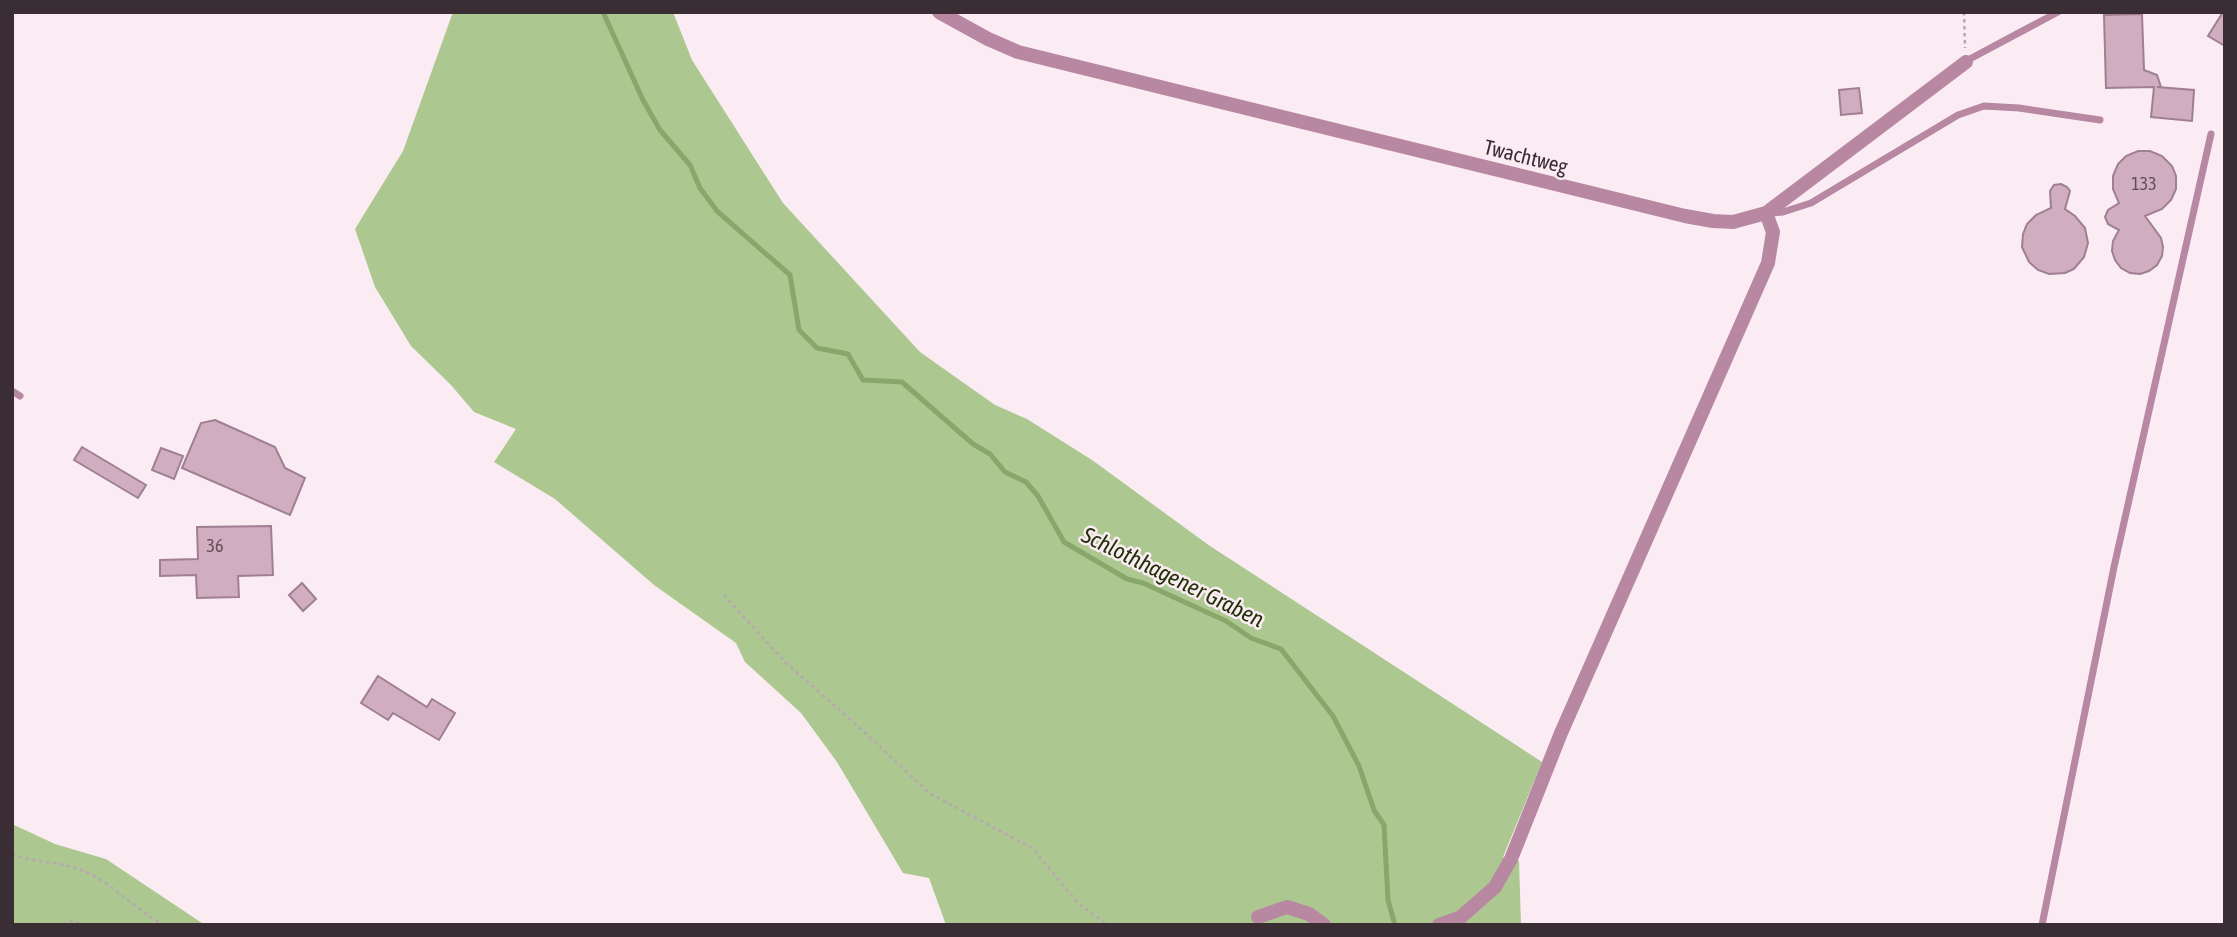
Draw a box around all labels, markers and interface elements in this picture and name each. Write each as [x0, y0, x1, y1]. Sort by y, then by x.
street label: Twachtweg [1482, 134, 1570, 178]
house number: 133 [2131, 173, 2157, 194]
water label: Schlothhagener Graben [1077, 521, 1268, 632]
house number: 36 [207, 535, 223, 556]

